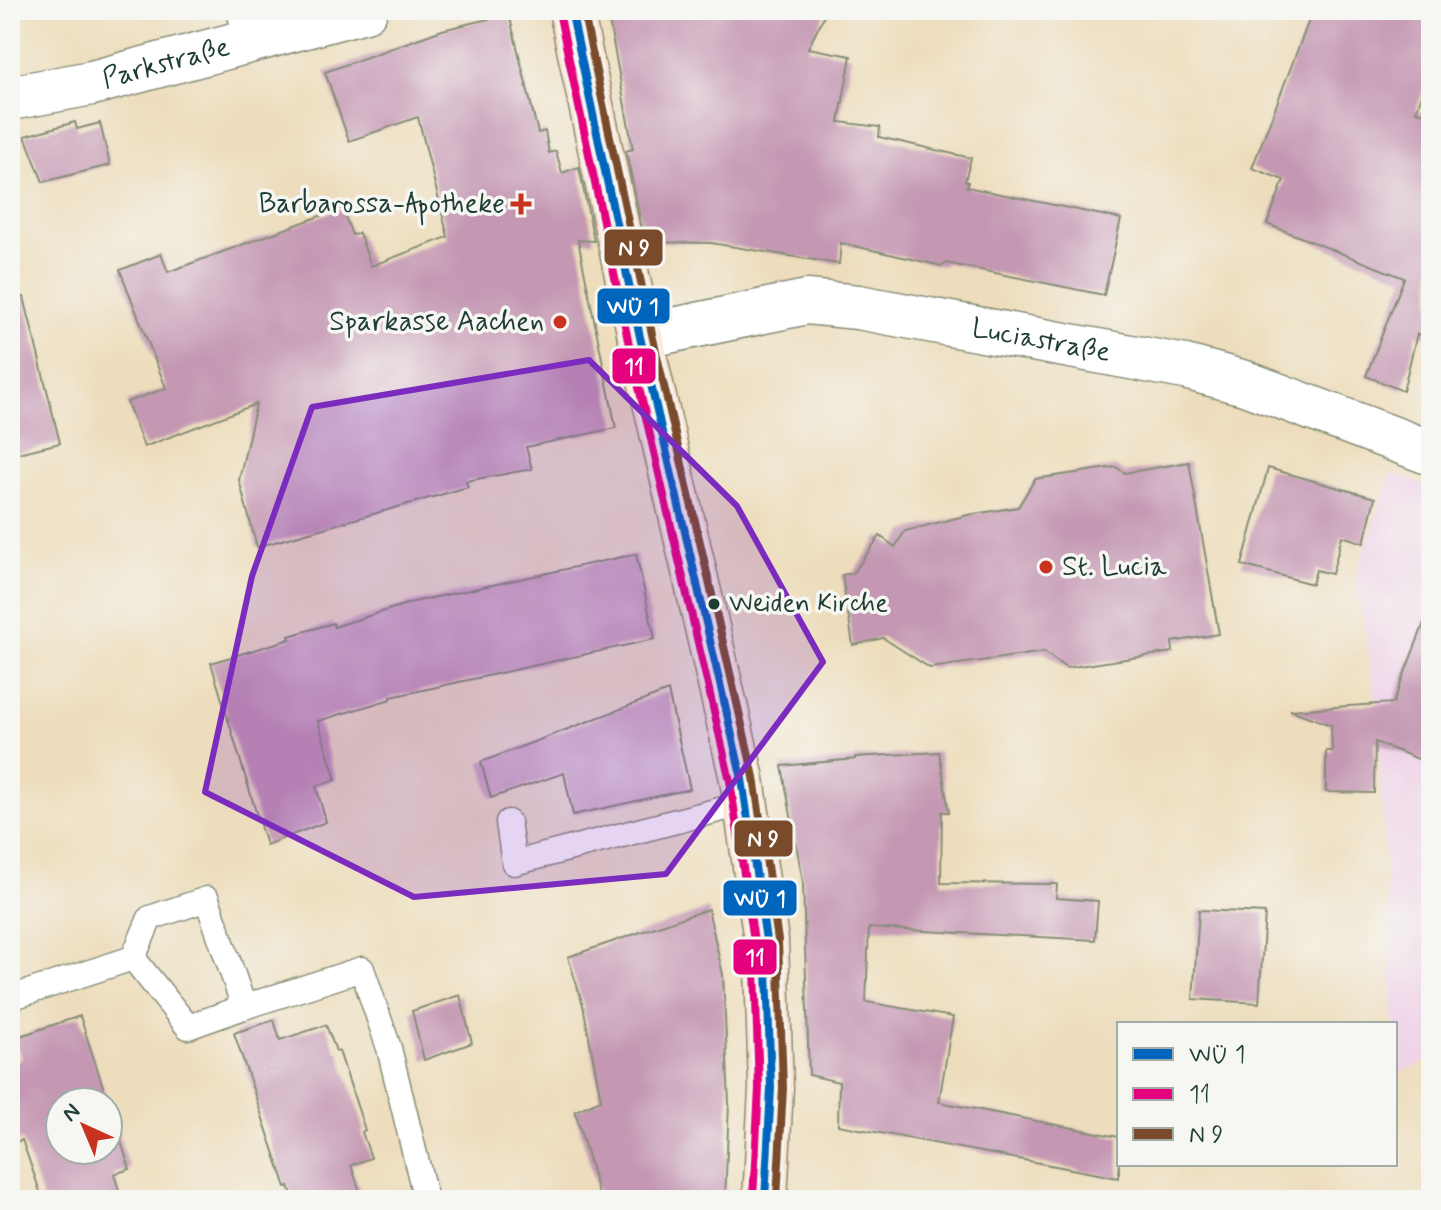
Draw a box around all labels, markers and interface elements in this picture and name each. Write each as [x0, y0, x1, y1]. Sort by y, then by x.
street label: Parkstraße [98, 28, 234, 98]
place label: Barbarossa-Apotheke [259, 186, 505, 226]
marker: Barbarossa-Apotheke [512, 195, 530, 213]
line badge: N 9 [603, 228, 664, 267]
text: N 9 [618, 235, 650, 263]
line badge: WÜ 1 [596, 287, 671, 325]
text: WÜ 1 [606, 294, 659, 322]
place label: Sparkasse Aachen [329, 304, 544, 341]
street label: Luciastraße [969, 310, 1113, 371]
marker: Sparkasse Aachen [551, 313, 569, 331]
line badge: 11 [611, 347, 657, 385]
text: 11 [624, 354, 644, 382]
place label: St. Lucia [1062, 549, 1167, 586]
marker: St. Lucia [1037, 558, 1055, 576]
place label: Weiden Kirche [729, 587, 888, 621]
marker: Weiden Kirche [706, 596, 722, 612]
line badge: N 9 [733, 819, 794, 858]
text: N 9 [747, 826, 779, 854]
line badge: WÜ 1 [722, 879, 798, 917]
text: WÜ 1 [733, 886, 786, 914]
line badge: 11 [732, 938, 778, 976]
text: 11 [745, 945, 765, 973]
legend [1117, 1022, 1397, 1166]
text: WÜ 1 [1189, 1040, 1246, 1071]
text: 11 [1189, 1080, 1210, 1111]
north arrow [44, 1086, 124, 1166]
text: N [56, 1098, 86, 1128]
text: N 9 [1189, 1120, 1223, 1151]

